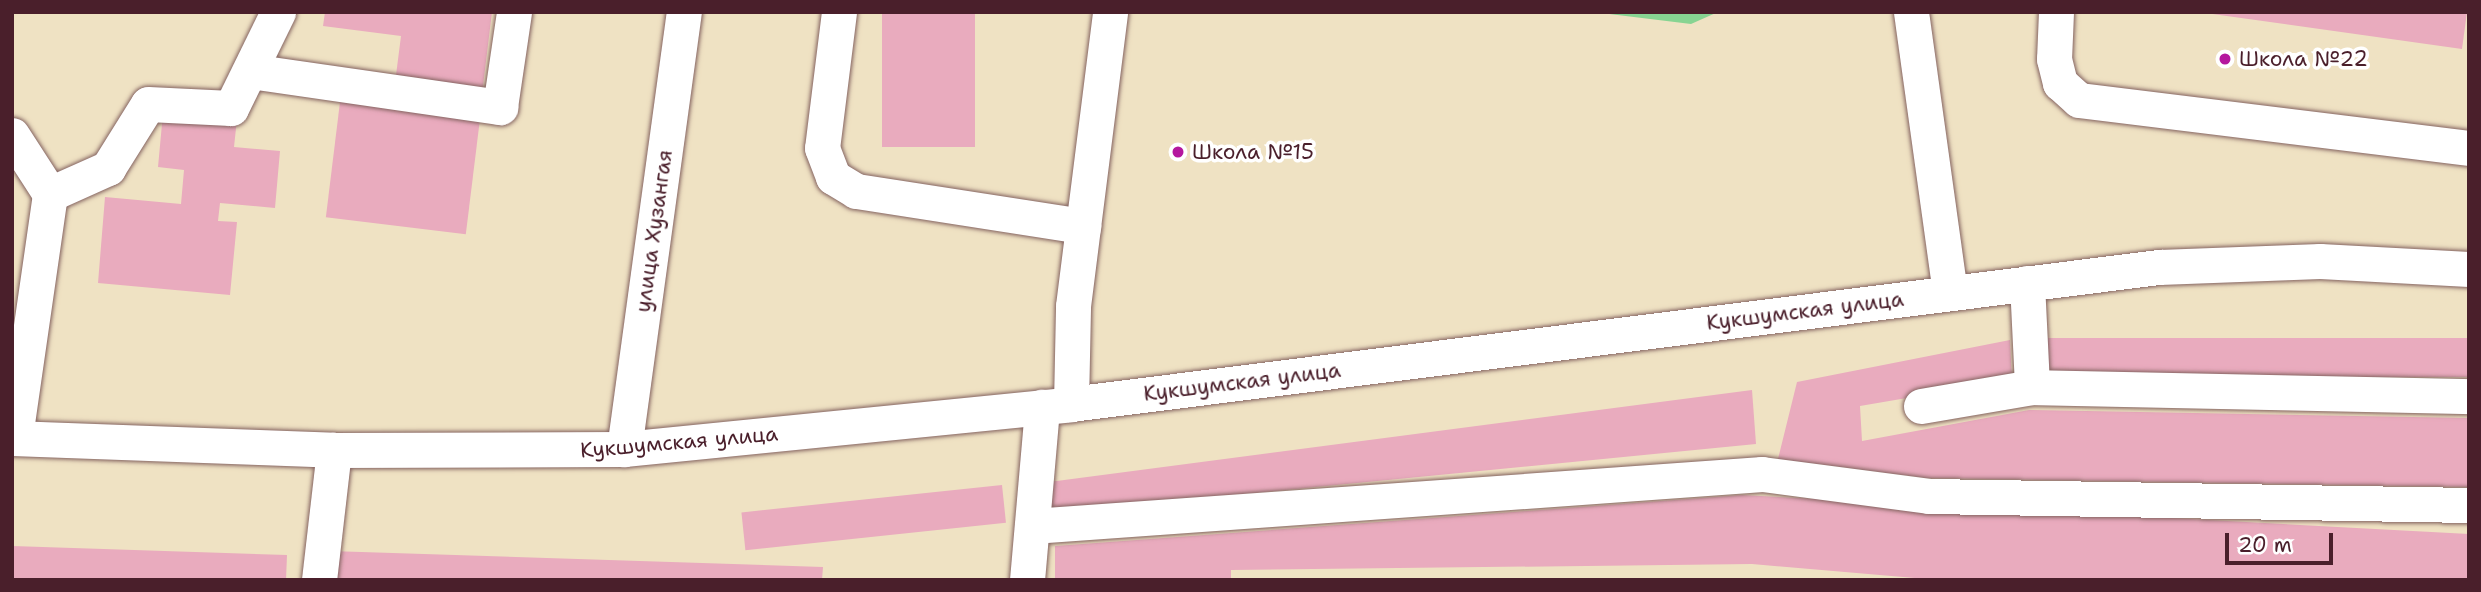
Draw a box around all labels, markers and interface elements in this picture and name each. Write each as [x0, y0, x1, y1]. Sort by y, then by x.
place label: Школа №22 [2239, 46, 2368, 72]
marker: Школа №22 [2217, 51, 2233, 67]
place label: Школа №15 [1192, 139, 1314, 165]
marker: Школа №15 [1170, 144, 1186, 160]
street label: улица Хузангая [630, 148, 678, 314]
street label: Кукшумская улица [1705, 286, 1905, 336]
street label: Кукшумская улица [1142, 357, 1342, 407]
street label: Кукшумская улица [579, 421, 779, 463]
scale bar [2229, 518, 2338, 562]
text: 20 m [2238, 531, 2292, 559]

